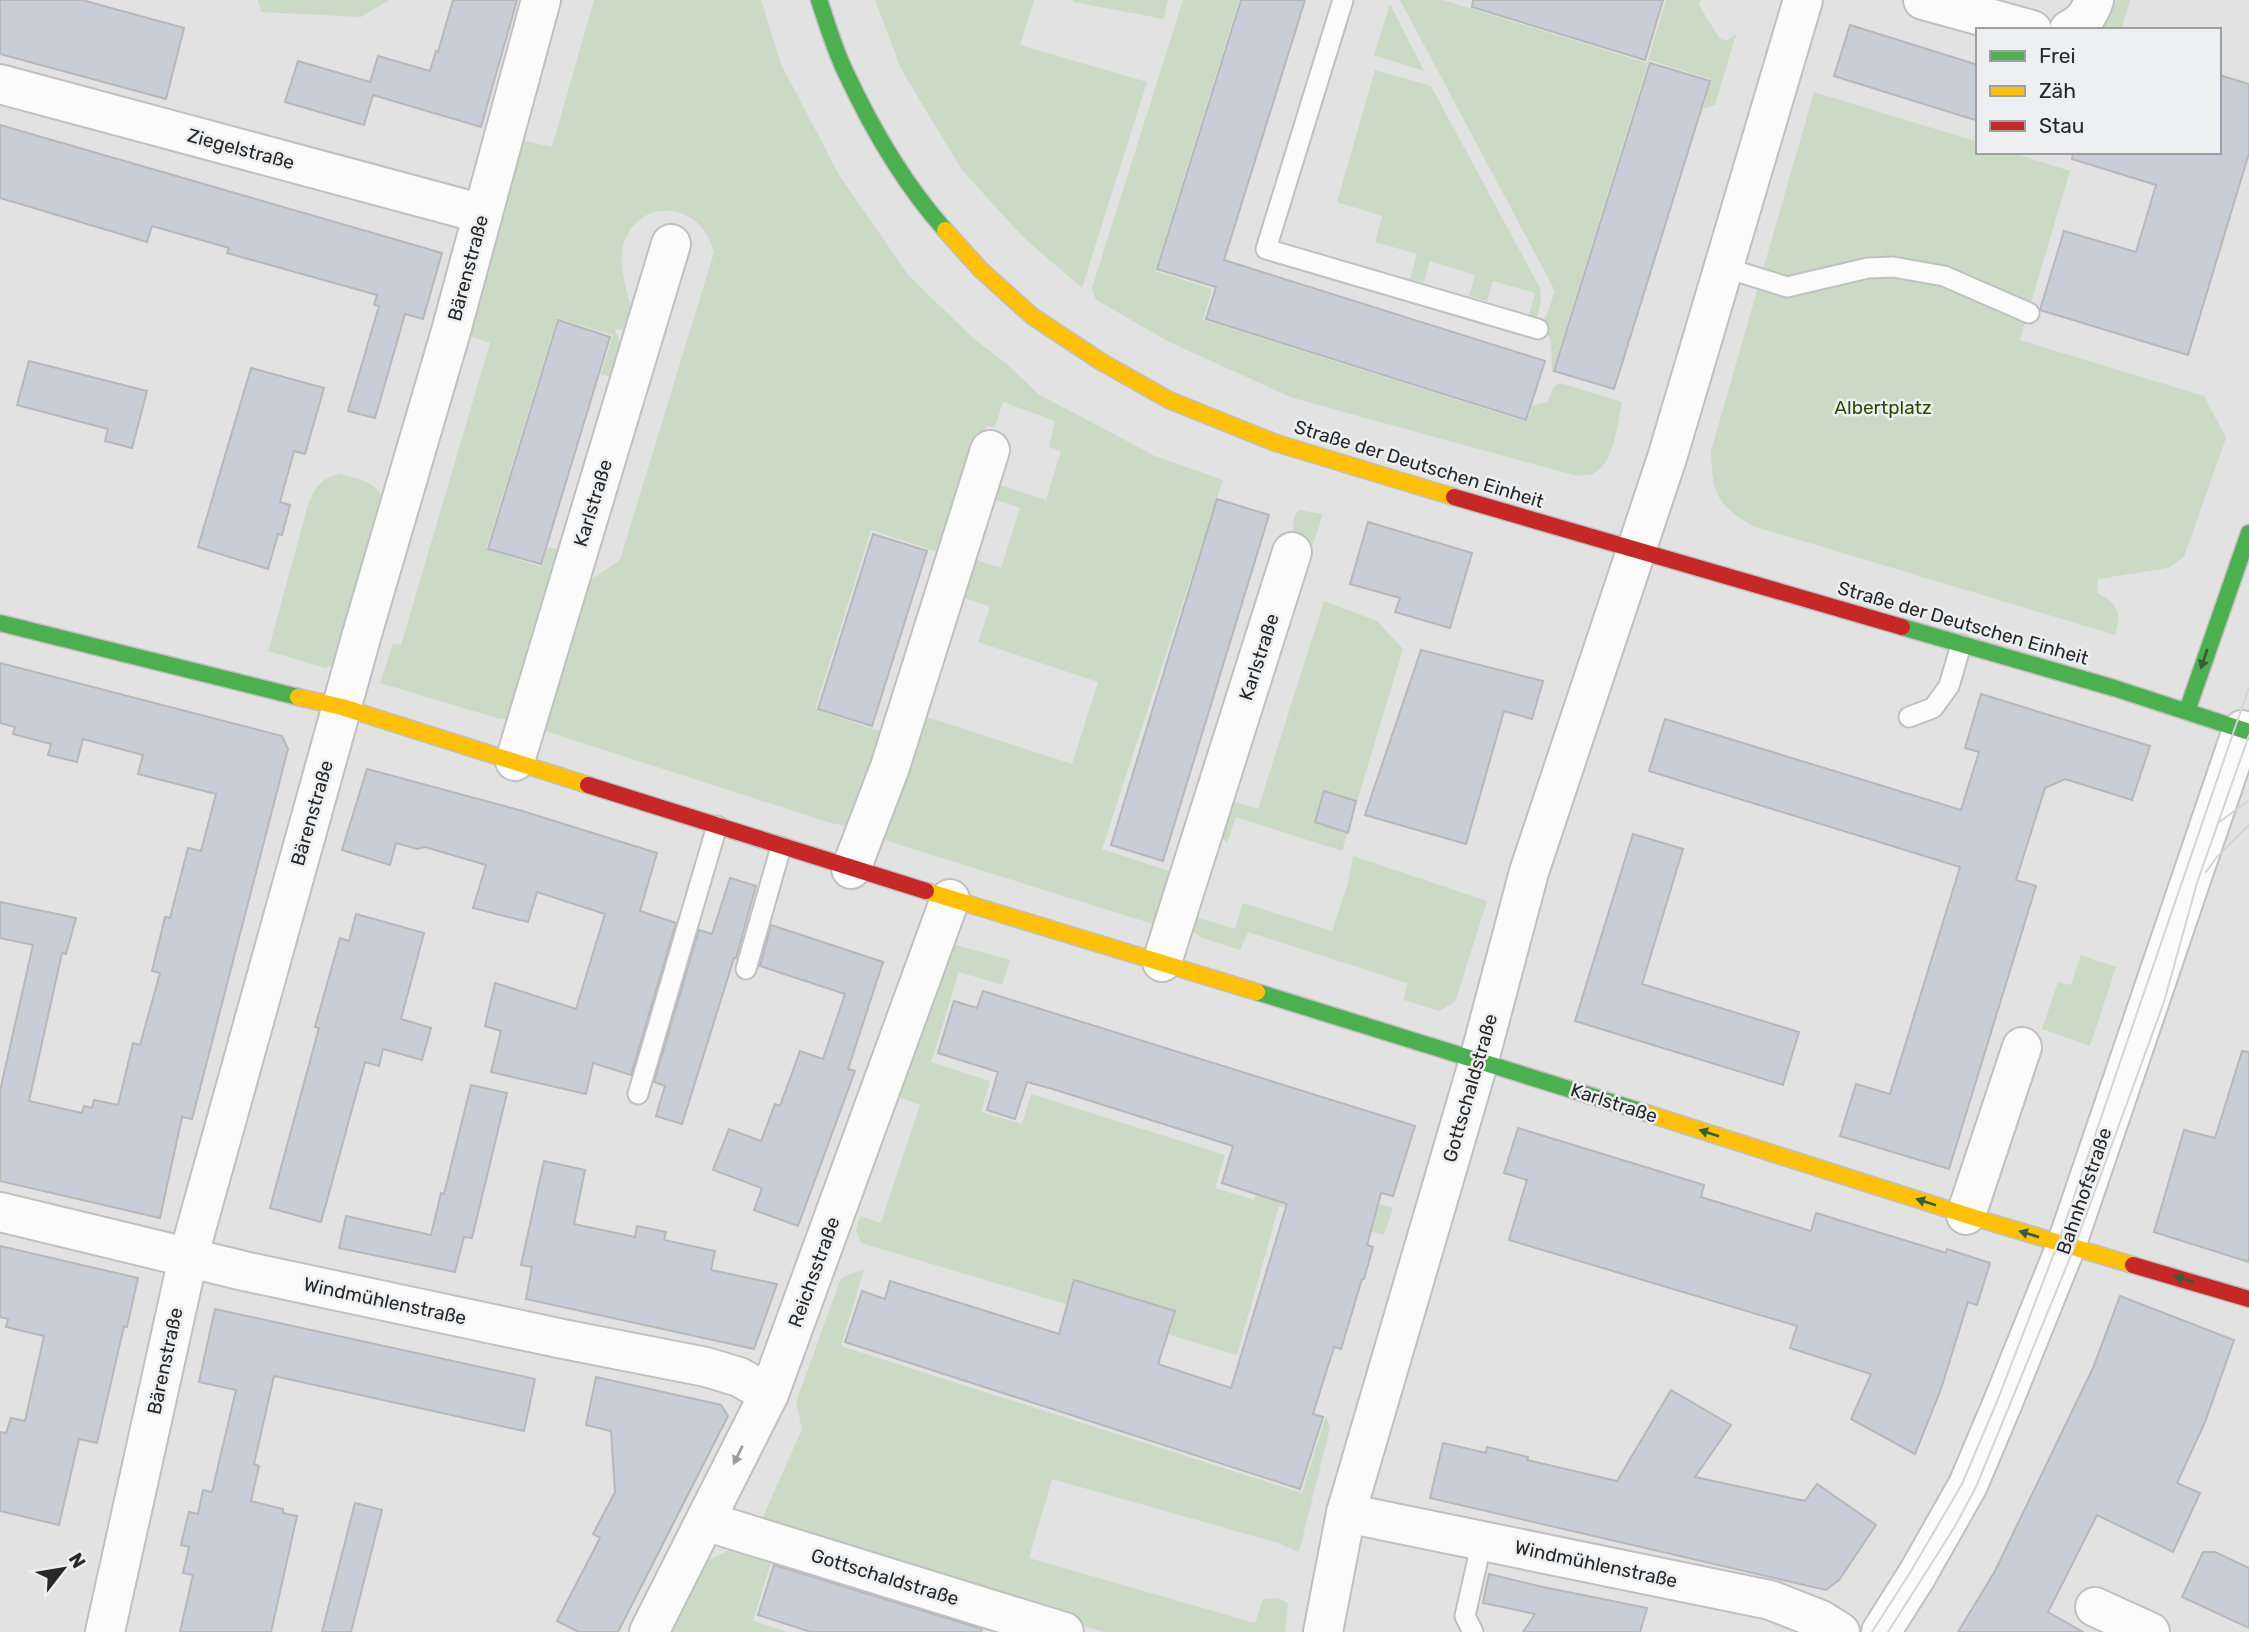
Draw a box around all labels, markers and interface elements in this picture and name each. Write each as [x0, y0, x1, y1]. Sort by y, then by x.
legend [1976, 28, 2221, 154]
text: Frei [2039, 43, 2076, 68]
text: Zäh [2039, 78, 2076, 103]
text: Stau [2039, 113, 2085, 138]
street label: Ziegelstraße [185, 124, 297, 174]
street label: Bärenstraße [443, 212, 493, 324]
park label: Albertplatz [1834, 396, 1932, 419]
street label: Straße der Deutschen Einheit [1291, 415, 1547, 513]
street label: Karlstraße [569, 457, 617, 549]
street label: Straße der Deutschen Einheit [1835, 576, 2092, 670]
street label: Karlstraße [1234, 611, 1284, 703]
one-way arrow [2198, 648, 2209, 669]
street label: Bärenstraße [286, 758, 338, 868]
street label: Gottschaldstraße [1438, 1011, 1502, 1165]
street label: Karlstraße [1568, 1078, 1660, 1128]
street label: Bahnhofstraße [2052, 1125, 2116, 1257]
one-way arrow [1699, 1128, 1720, 1138]
one-way arrow [1915, 1196, 1936, 1207]
street label: Reichsstraße [783, 1214, 845, 1330]
one-way arrow [2018, 1229, 2039, 1239]
street label: Windmühlenstraße [302, 1273, 468, 1329]
one-way arrow [2173, 1273, 2194, 1283]
street label: Bärenstraße [142, 1305, 188, 1417]
one-way arrow [733, 1445, 744, 1465]
north arrow [28, 1534, 98, 1604]
street label: Windmühlenstraße [1513, 1536, 1679, 1592]
street label: Gottschaldstraße [808, 1544, 962, 1610]
text: N [64, 1549, 91, 1572]

